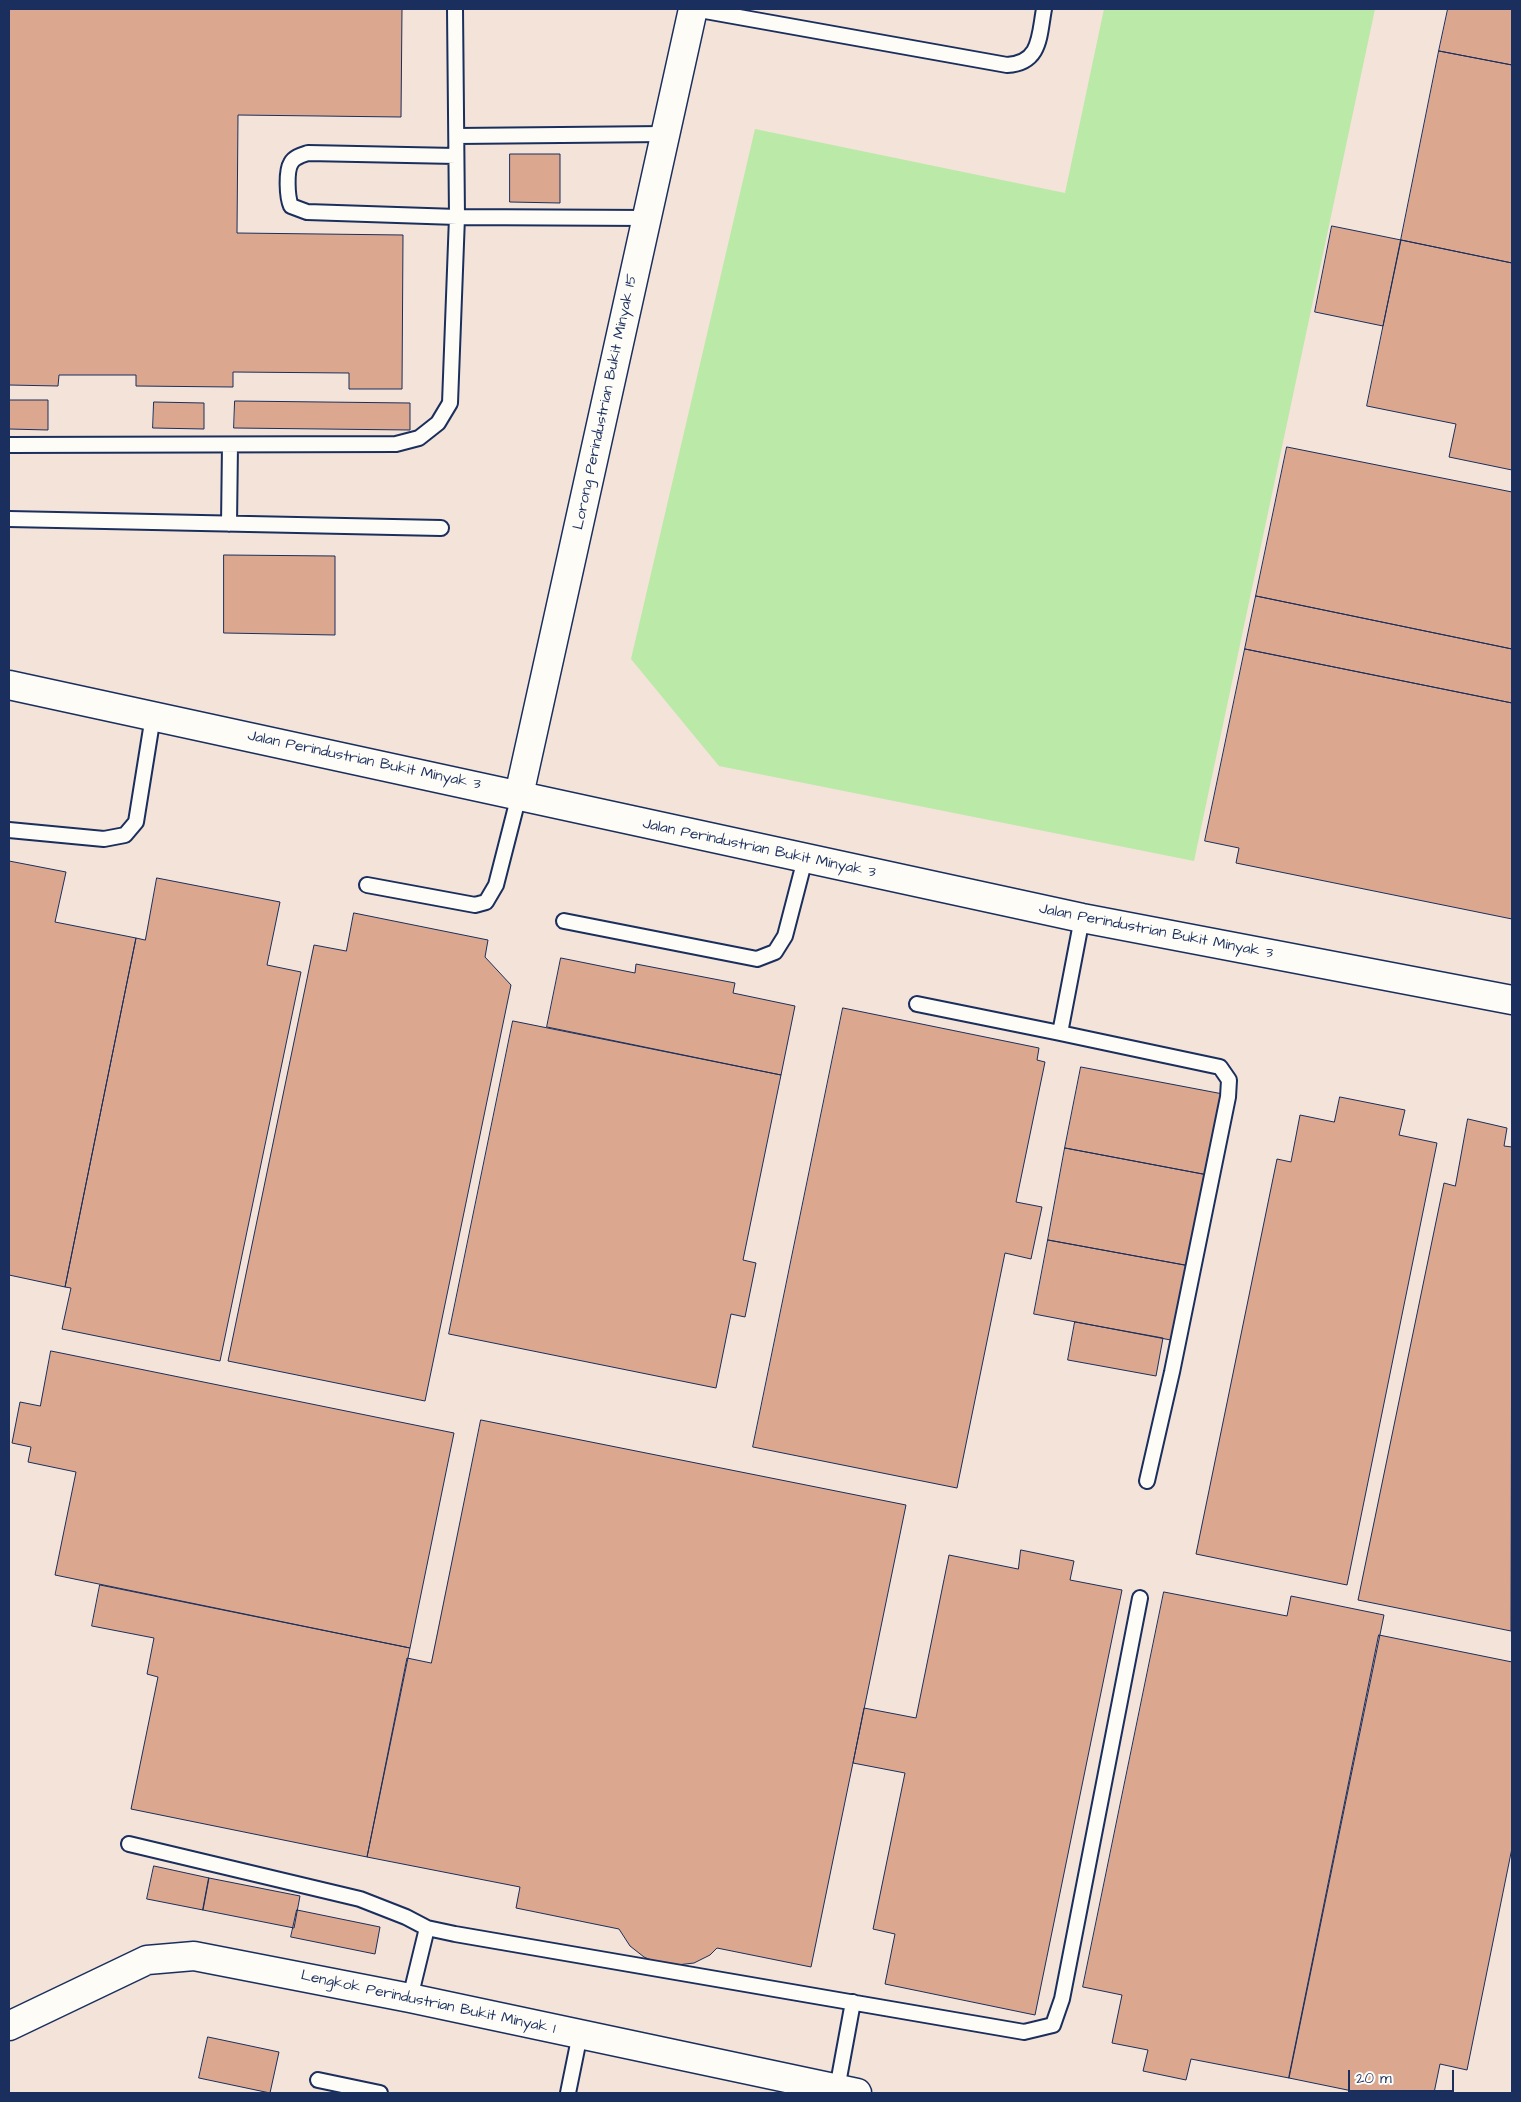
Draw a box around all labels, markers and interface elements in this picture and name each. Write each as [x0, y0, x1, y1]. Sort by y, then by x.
street label: Lorong Perindustrian Bukit Minyak 15 [570, 273, 642, 531]
street label: Jalan Perindustrian Bukit Minyak 3 [246, 727, 482, 795]
street label: Jalan Perindustrian Bukit Minyak 3 [641, 815, 877, 883]
street label: Jalan Perindustrian Bukit Minyak 3 [1037, 900, 1275, 964]
street label: Lengkok Perindustrian Bukit Minyak 1 [299, 1967, 557, 2039]
scale bar [1351, 2060, 1457, 2092]
text: 20 m [1356, 2068, 1392, 2089]

